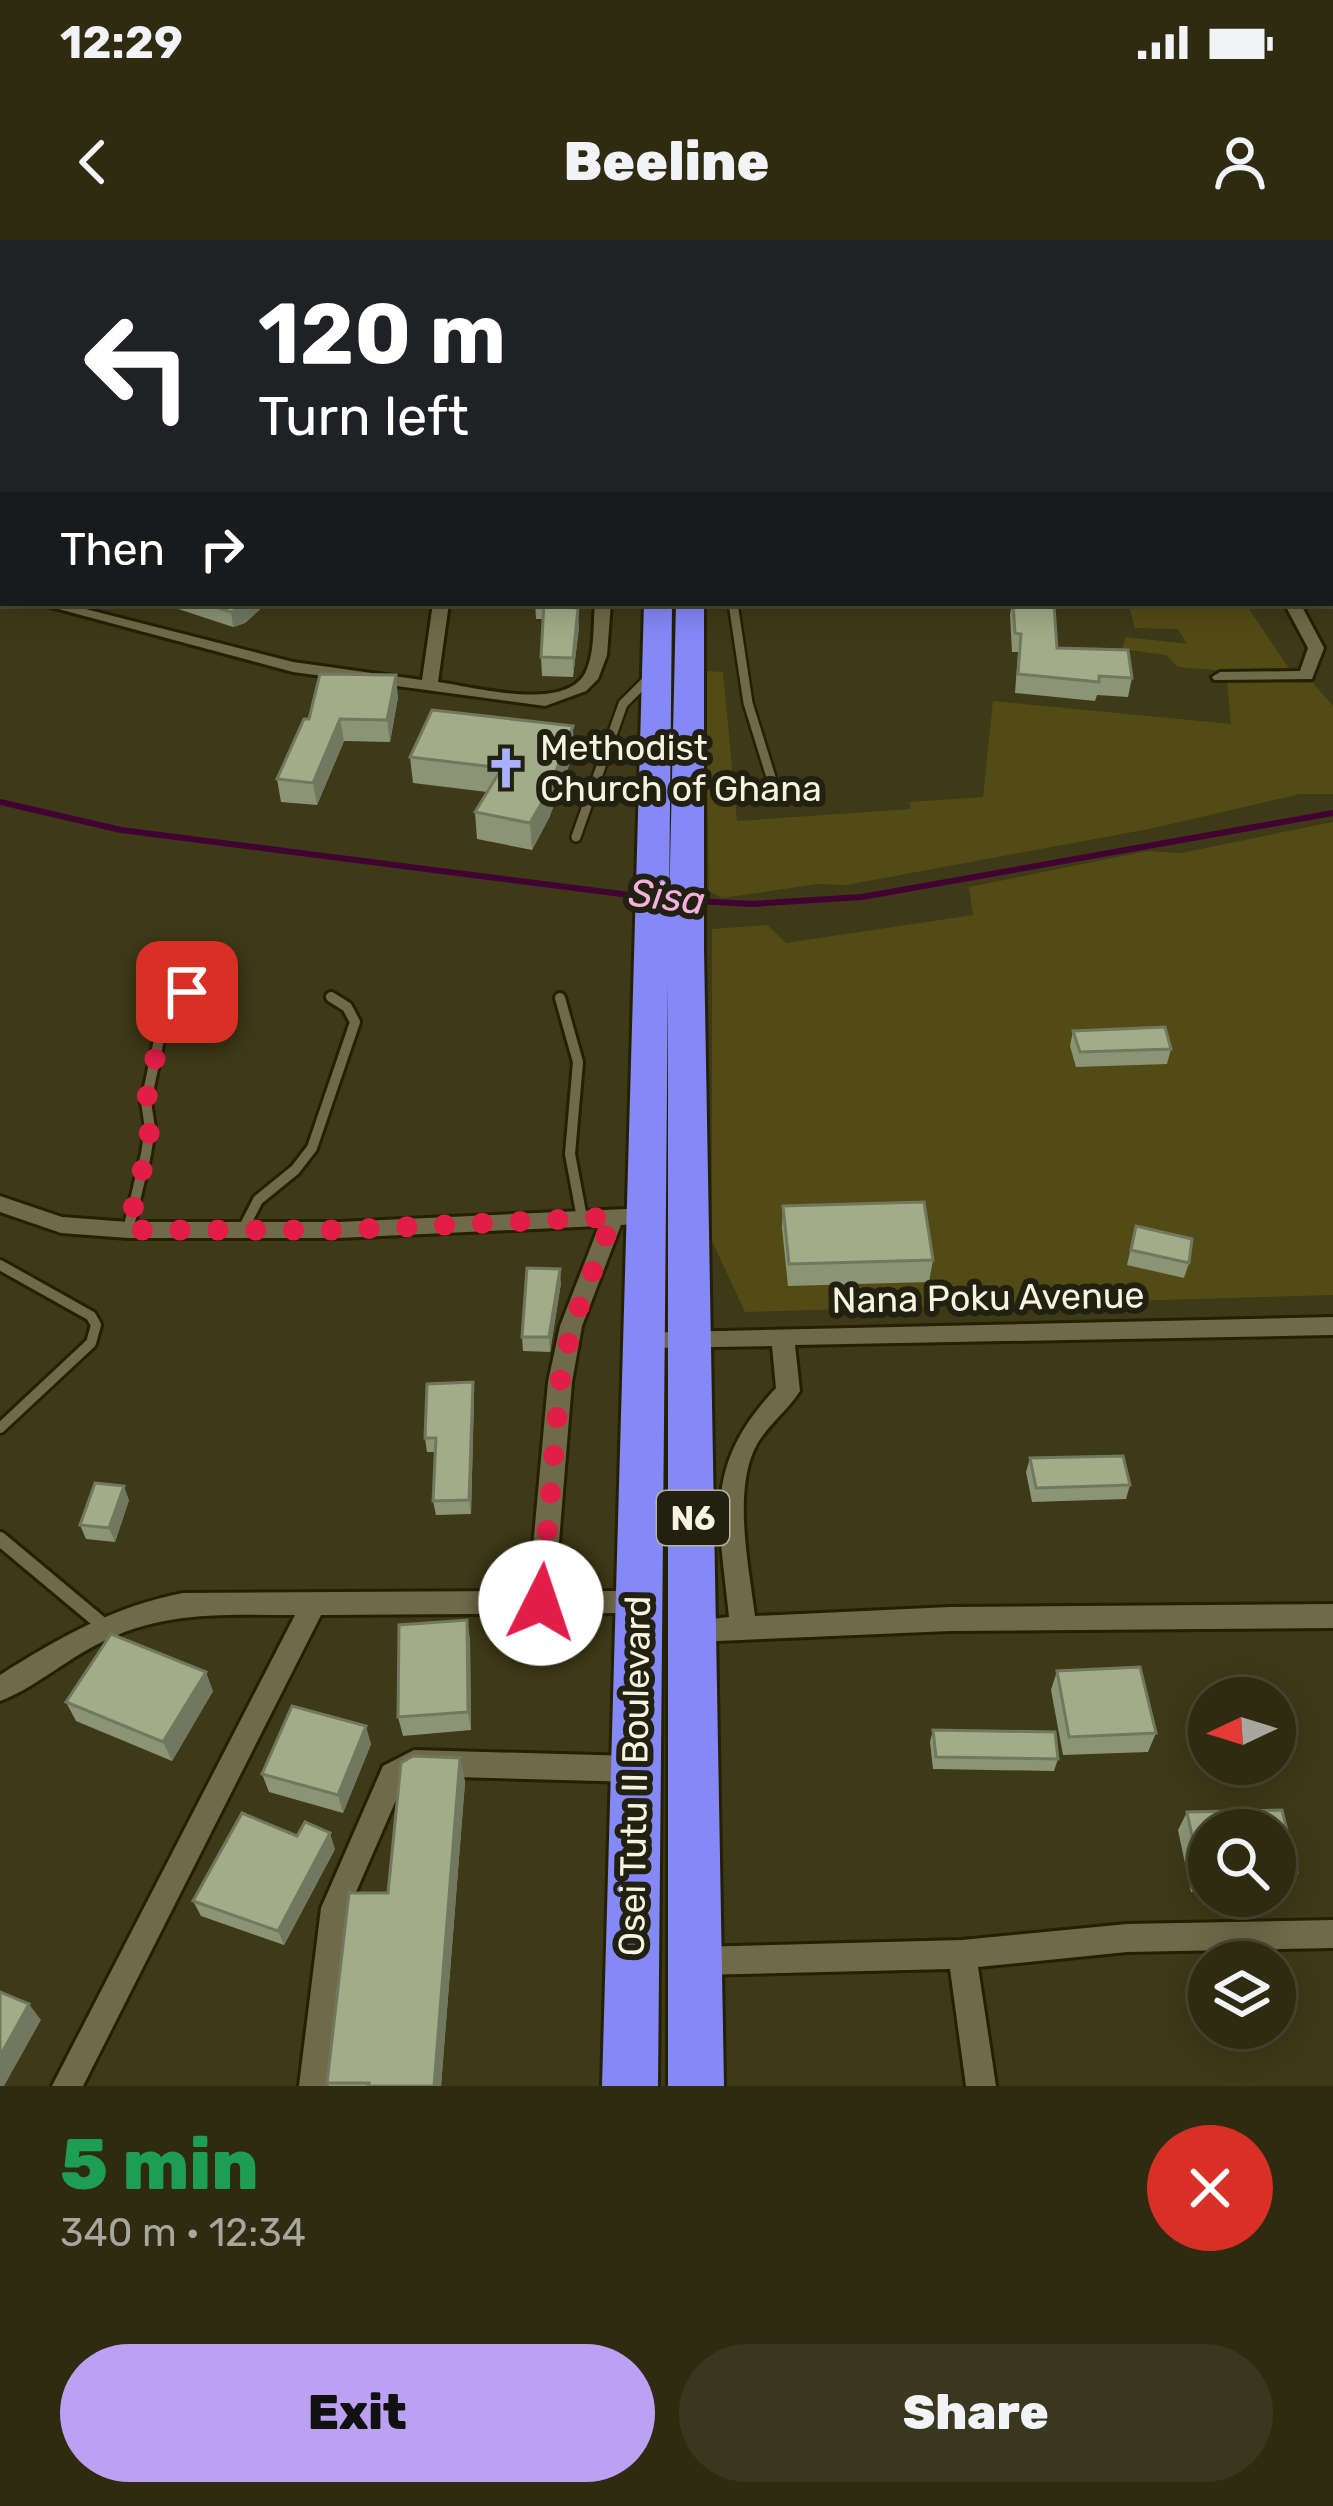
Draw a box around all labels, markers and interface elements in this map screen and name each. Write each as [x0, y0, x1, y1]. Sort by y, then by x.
text: 12:29 [60, 16, 183, 69]
icon: back [60, 129, 126, 195]
icon: person [1207, 129, 1273, 195]
text: Beeline [564, 130, 769, 194]
text: 120 m [258, 284, 506, 384]
icon: left [60, 288, 216, 444]
text: Turn left [258, 385, 469, 449]
icon: right [189, 516, 255, 582]
text: Then [60, 523, 165, 576]
place label: Methodist Church of Ghana [540, 726, 822, 810]
church icon: Methodist Church of Ghana [483, 745, 529, 791]
water label: Sisa [626, 870, 708, 924]
pin [136, 941, 238, 1043]
icon: arrive [154, 959, 220, 1025]
street label: Nana Poku Avenue [831, 1273, 1145, 1322]
road number: N6 [657, 1491, 729, 1545]
position arrow [478, 1540, 604, 1666]
street label: Osei Tutu II Boulevard [610, 1595, 659, 1957]
north arrow [1188, 1677, 1296, 1785]
map controls [1188, 1677, 1296, 2049]
button: search [1188, 1809, 1296, 1917]
button: layers [1188, 1941, 1296, 2049]
text: 5 min [60, 2122, 259, 2207]
button: close [1147, 2125, 1273, 2251]
text: 340 m · 12:34 [60, 2210, 306, 2256]
button: Exit [60, 2344, 655, 2482]
button: Share [679, 2344, 1273, 2482]

